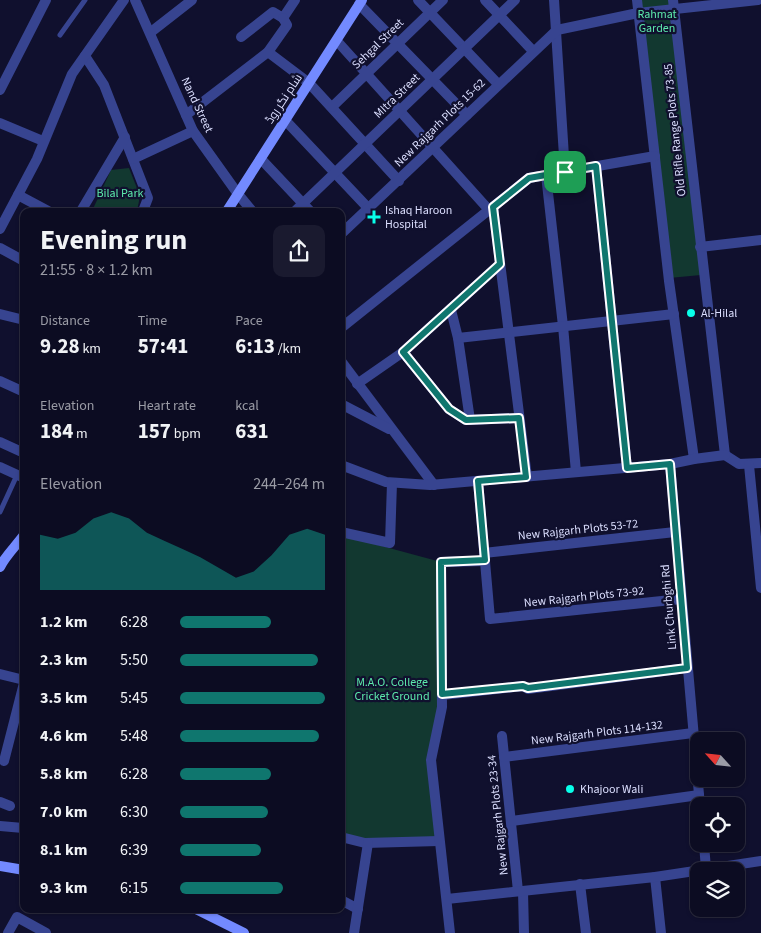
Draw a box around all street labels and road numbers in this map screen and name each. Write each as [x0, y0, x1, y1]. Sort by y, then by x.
street label: Sehgal Street [348, 15, 408, 73]
street label: Old Rifle Range Plots 73-85 [660, 63, 690, 197]
street label: MItra Street [370, 70, 424, 122]
street label: شام نگر روڈ [261, 71, 307, 127]
street label: Nand Street [177, 74, 217, 136]
street label: New Rajgarh Plots 15-62 [391, 75, 489, 171]
street label: New Rajgarh Plots 53-72 [517, 515, 639, 545]
street label: Link Churbghi Rd [657, 564, 681, 650]
street label: New Rajgarh Plots 73-92 [523, 582, 645, 612]
street label: New Rajgarh Plots 114-132 [530, 716, 664, 750]
street label: New Rajgarh Plots 23-34 [483, 754, 513, 876]

